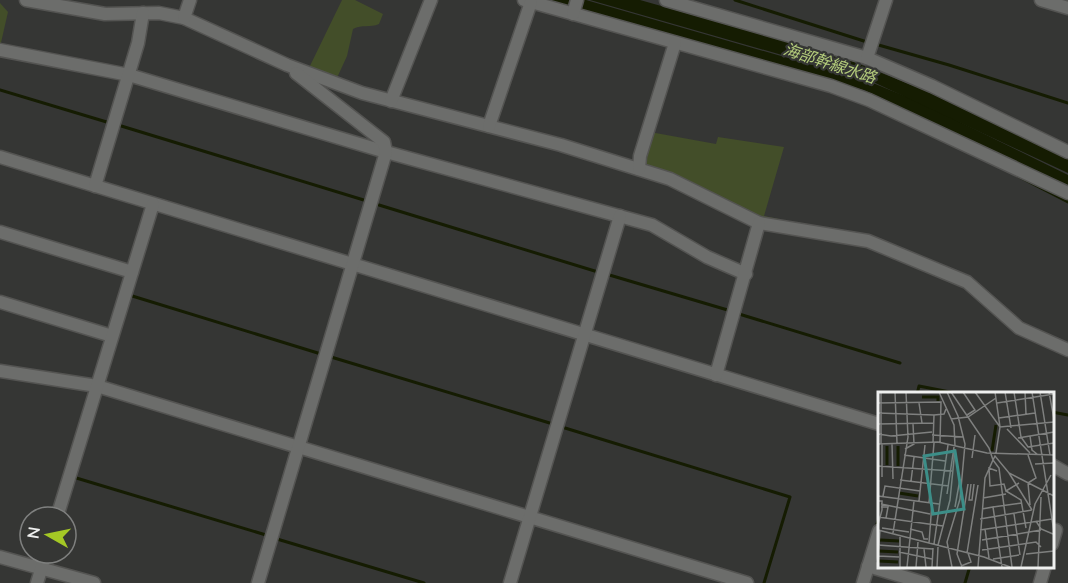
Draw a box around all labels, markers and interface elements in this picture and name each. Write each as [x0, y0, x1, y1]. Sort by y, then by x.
water label: 海部幹線水路 [781, 39, 881, 90]
inset map [878, 392, 1053, 568]
north arrow [18, 505, 78, 565]
text: N [22, 525, 46, 540]

